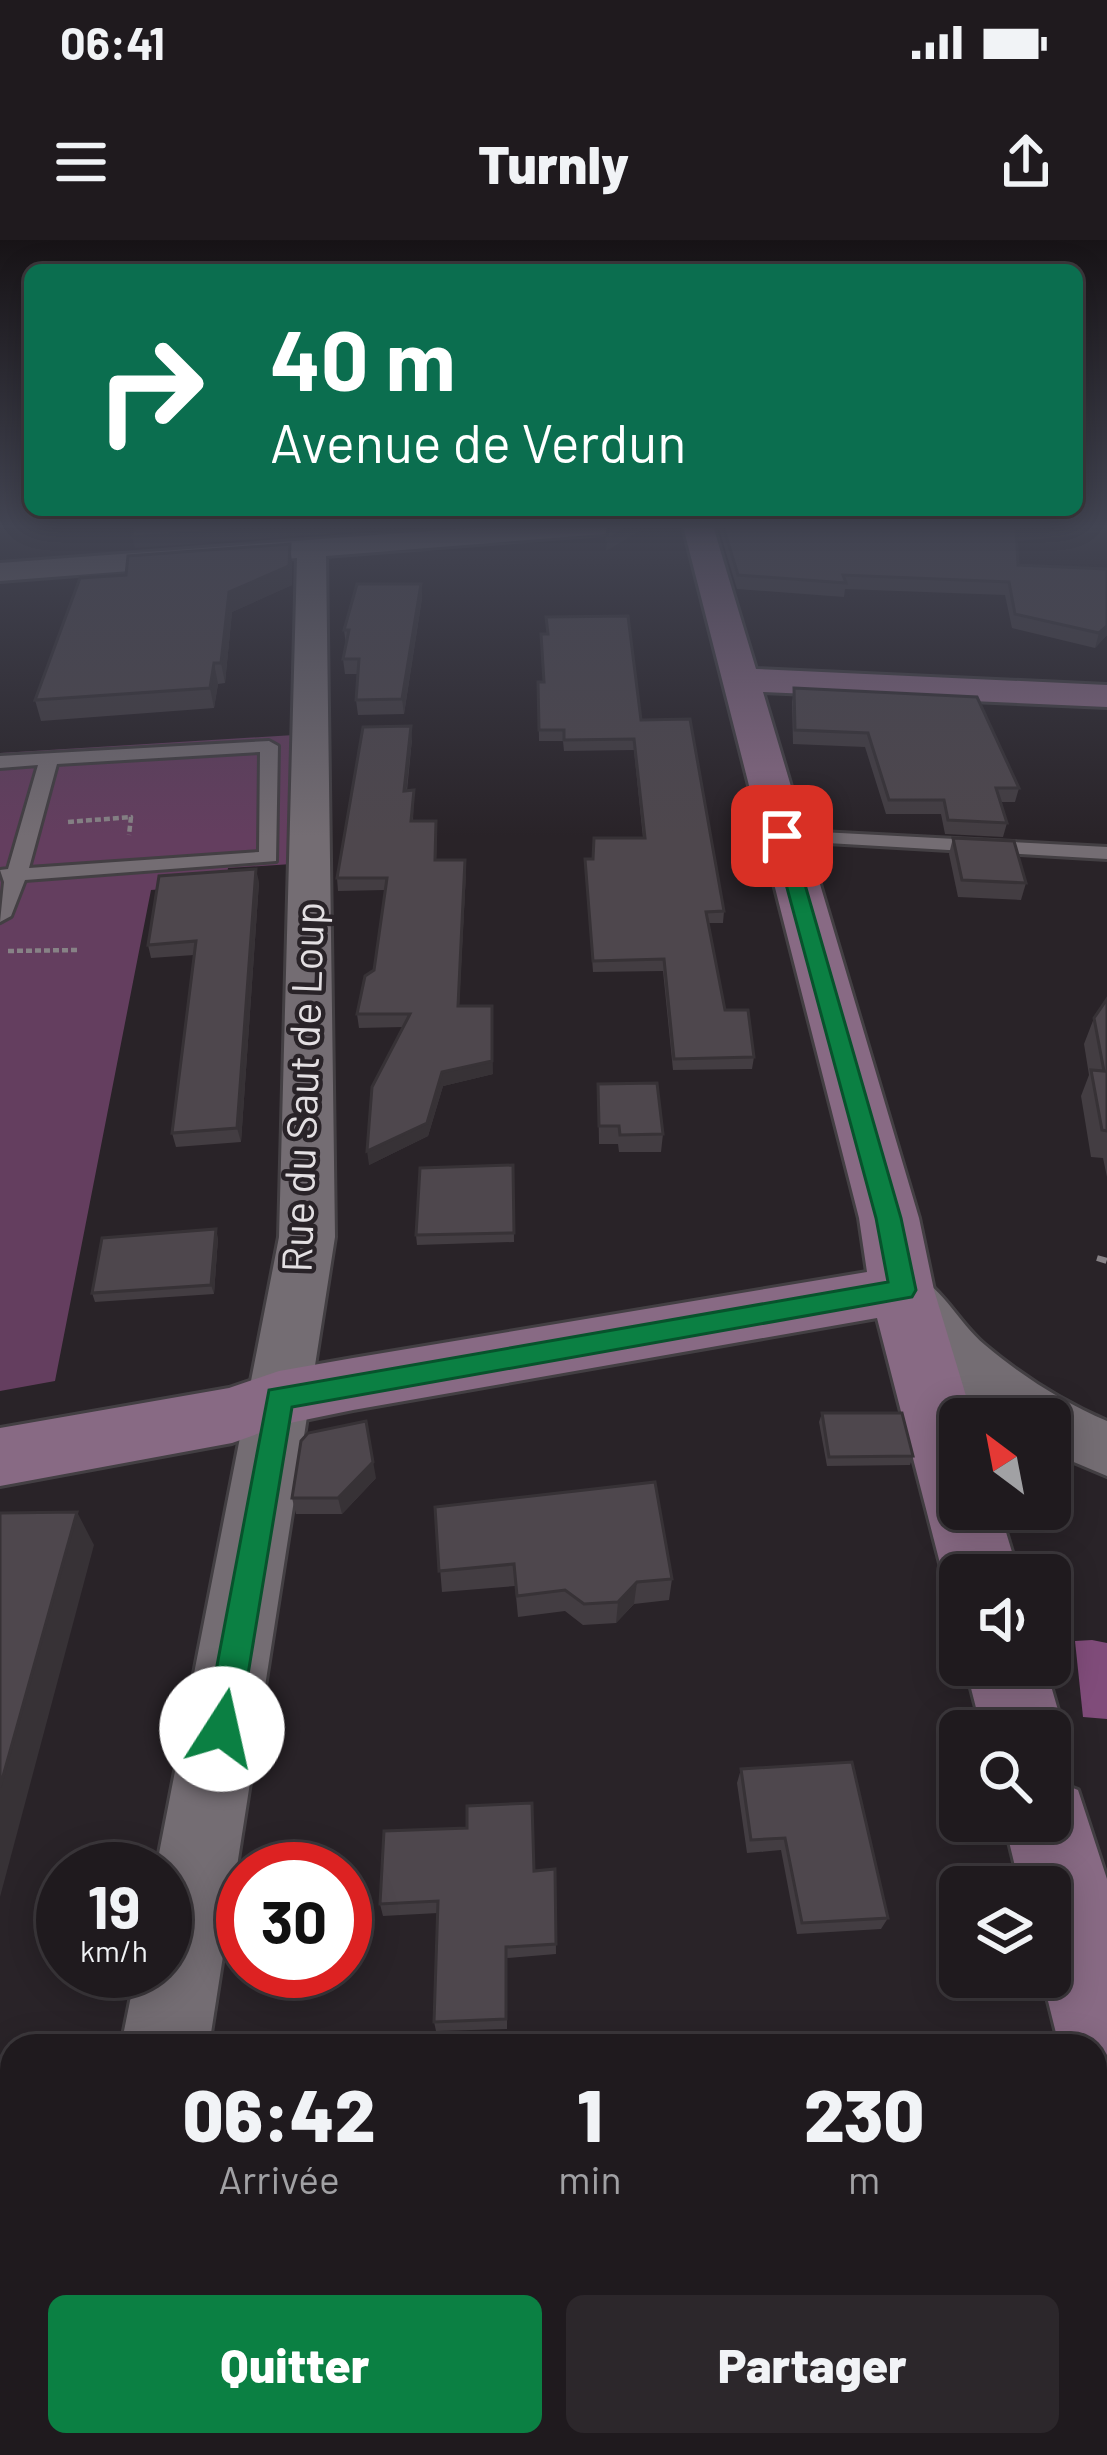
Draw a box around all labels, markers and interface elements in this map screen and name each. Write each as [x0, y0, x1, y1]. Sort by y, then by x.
text: 06:41 [60, 15, 165, 69]
icon: menu [48, 129, 114, 195]
icon: share [993, 129, 1059, 195]
text: Turnly [478, 130, 629, 195]
text: 40 m [270, 307, 456, 408]
icon: right [72, 312, 228, 468]
text: Avenue de Verdun [270, 409, 686, 474]
pin [731, 785, 833, 887]
icon: arrive [749, 803, 815, 869]
street label: Rue du Saut de Loup [270, 901, 333, 1273]
north arrow [939, 1398, 1071, 1530]
map controls [939, 1398, 1071, 1998]
button: sound [939, 1554, 1071, 1686]
position arrow [159, 1666, 285, 1792]
button: search [939, 1710, 1071, 1842]
speed limit sign: 30 [216, 1842, 372, 1998]
button: layers [939, 1866, 1071, 1998]
text: 19 [87, 1869, 141, 1941]
text: km/h [80, 1932, 148, 1968]
text: 06:42 [183, 2070, 376, 2156]
text: 1 [577, 2070, 603, 2156]
text: 230 [804, 2070, 924, 2156]
text: Arrivée [218, 2155, 340, 2202]
text: min [558, 2155, 622, 2202]
text: m [848, 2155, 880, 2202]
button: Quitter [48, 2295, 542, 2433]
button: Partager [566, 2295, 1059, 2433]

